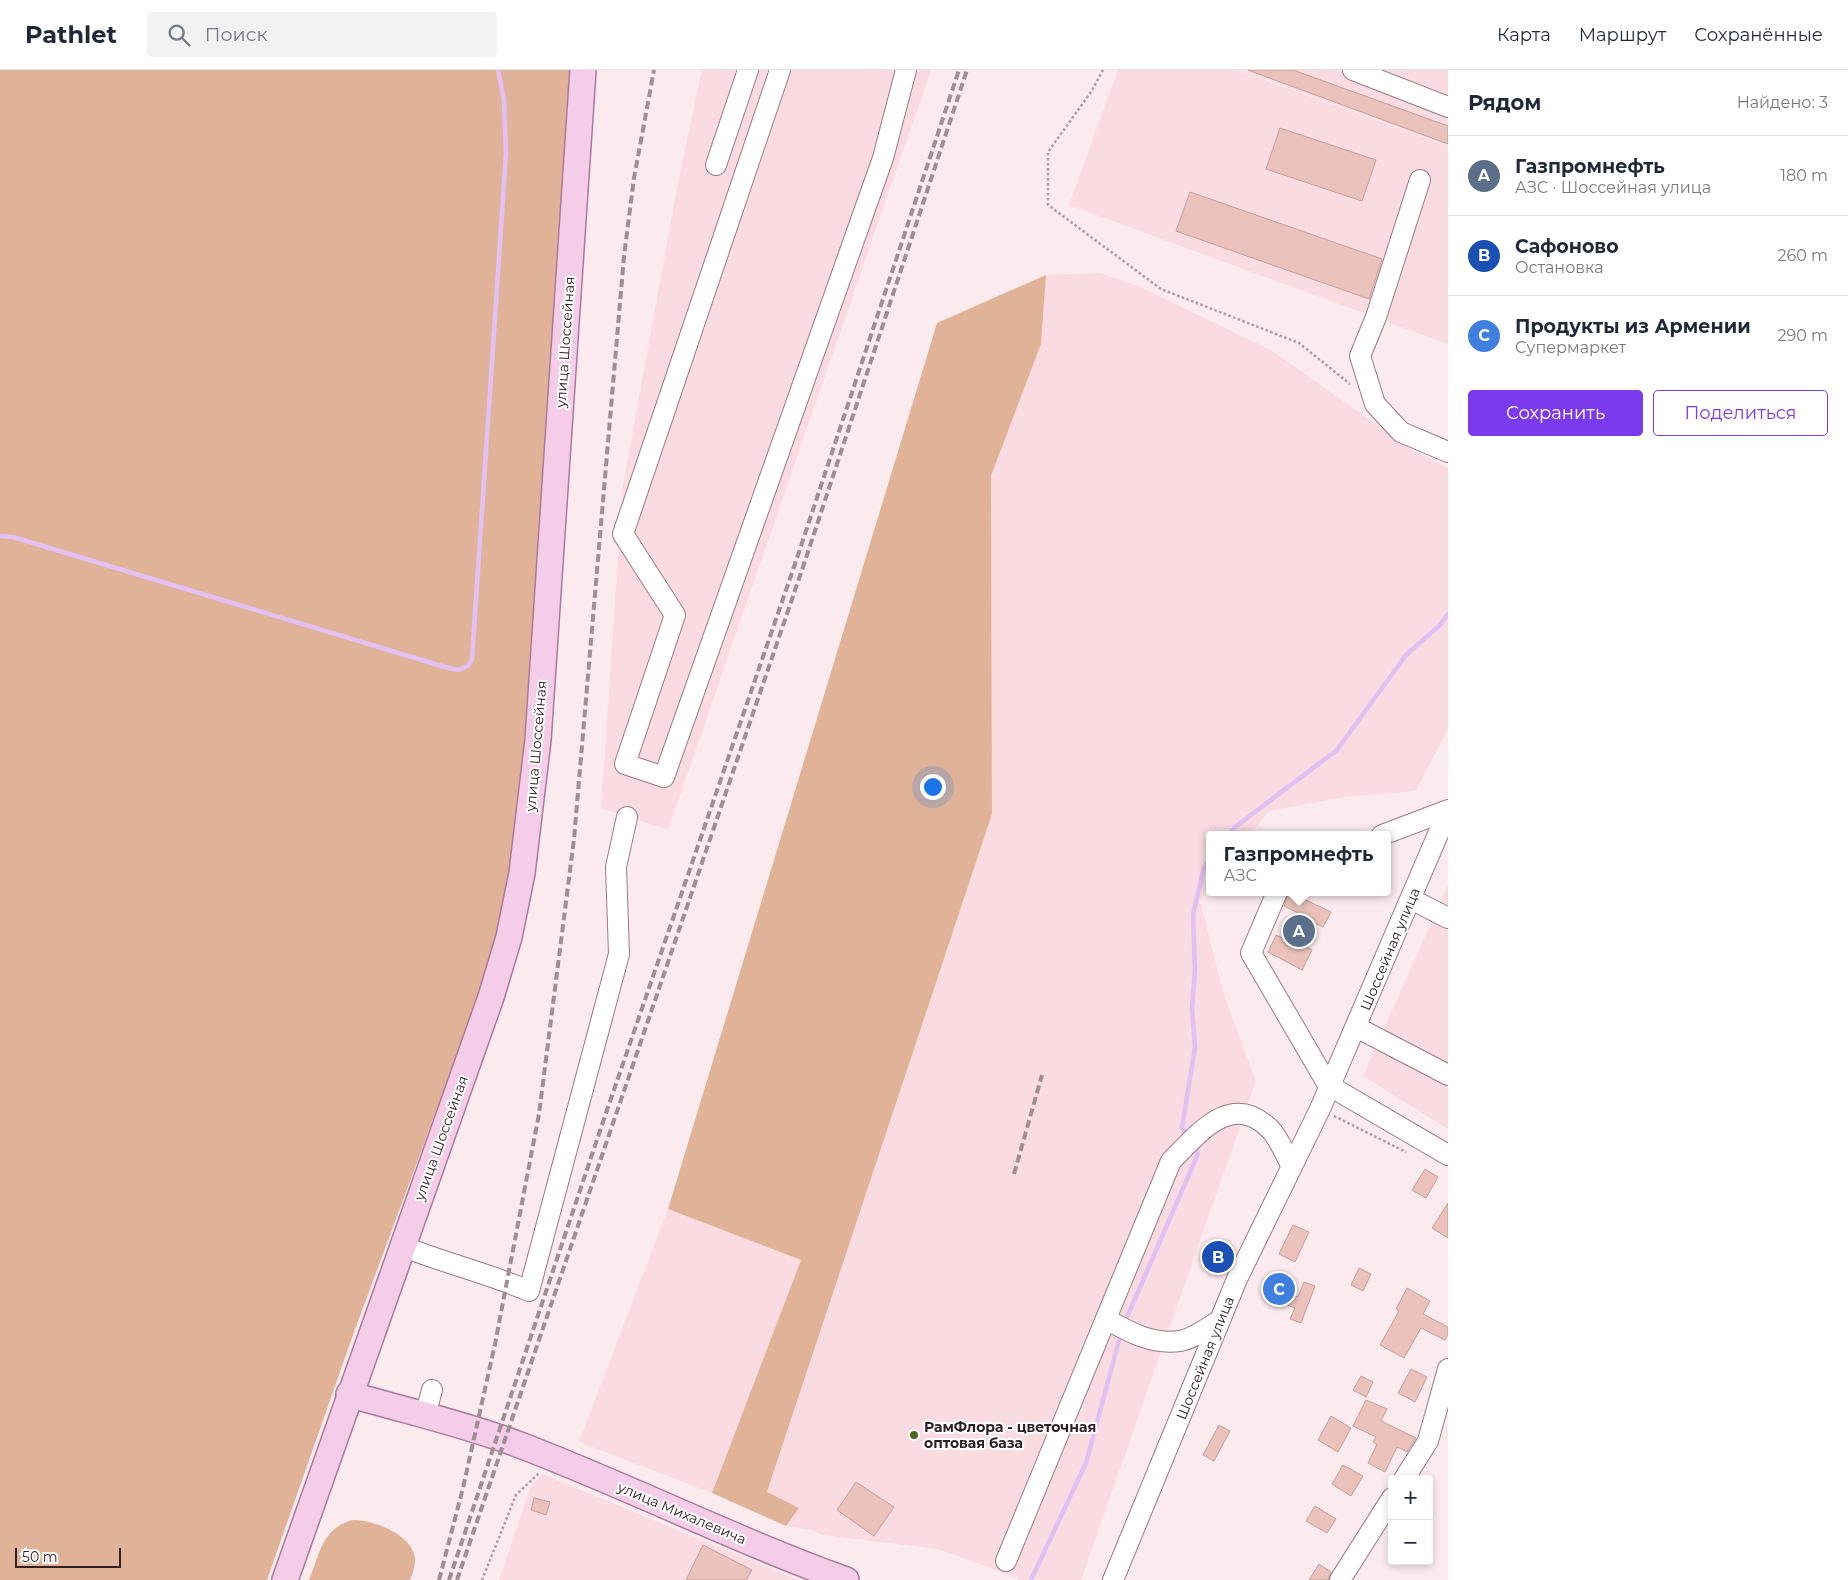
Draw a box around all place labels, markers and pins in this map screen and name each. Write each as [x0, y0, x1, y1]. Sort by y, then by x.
pin: A [1283, 912, 1315, 950]
pin: B [1202, 1238, 1234, 1276]
pin: C [1263, 1270, 1295, 1308]
place label: РамФлора - цветочная оптовая база [924, 1418, 1096, 1452]
marker: РамФлора - цветочная оптовая база [908, 1429, 920, 1441]

